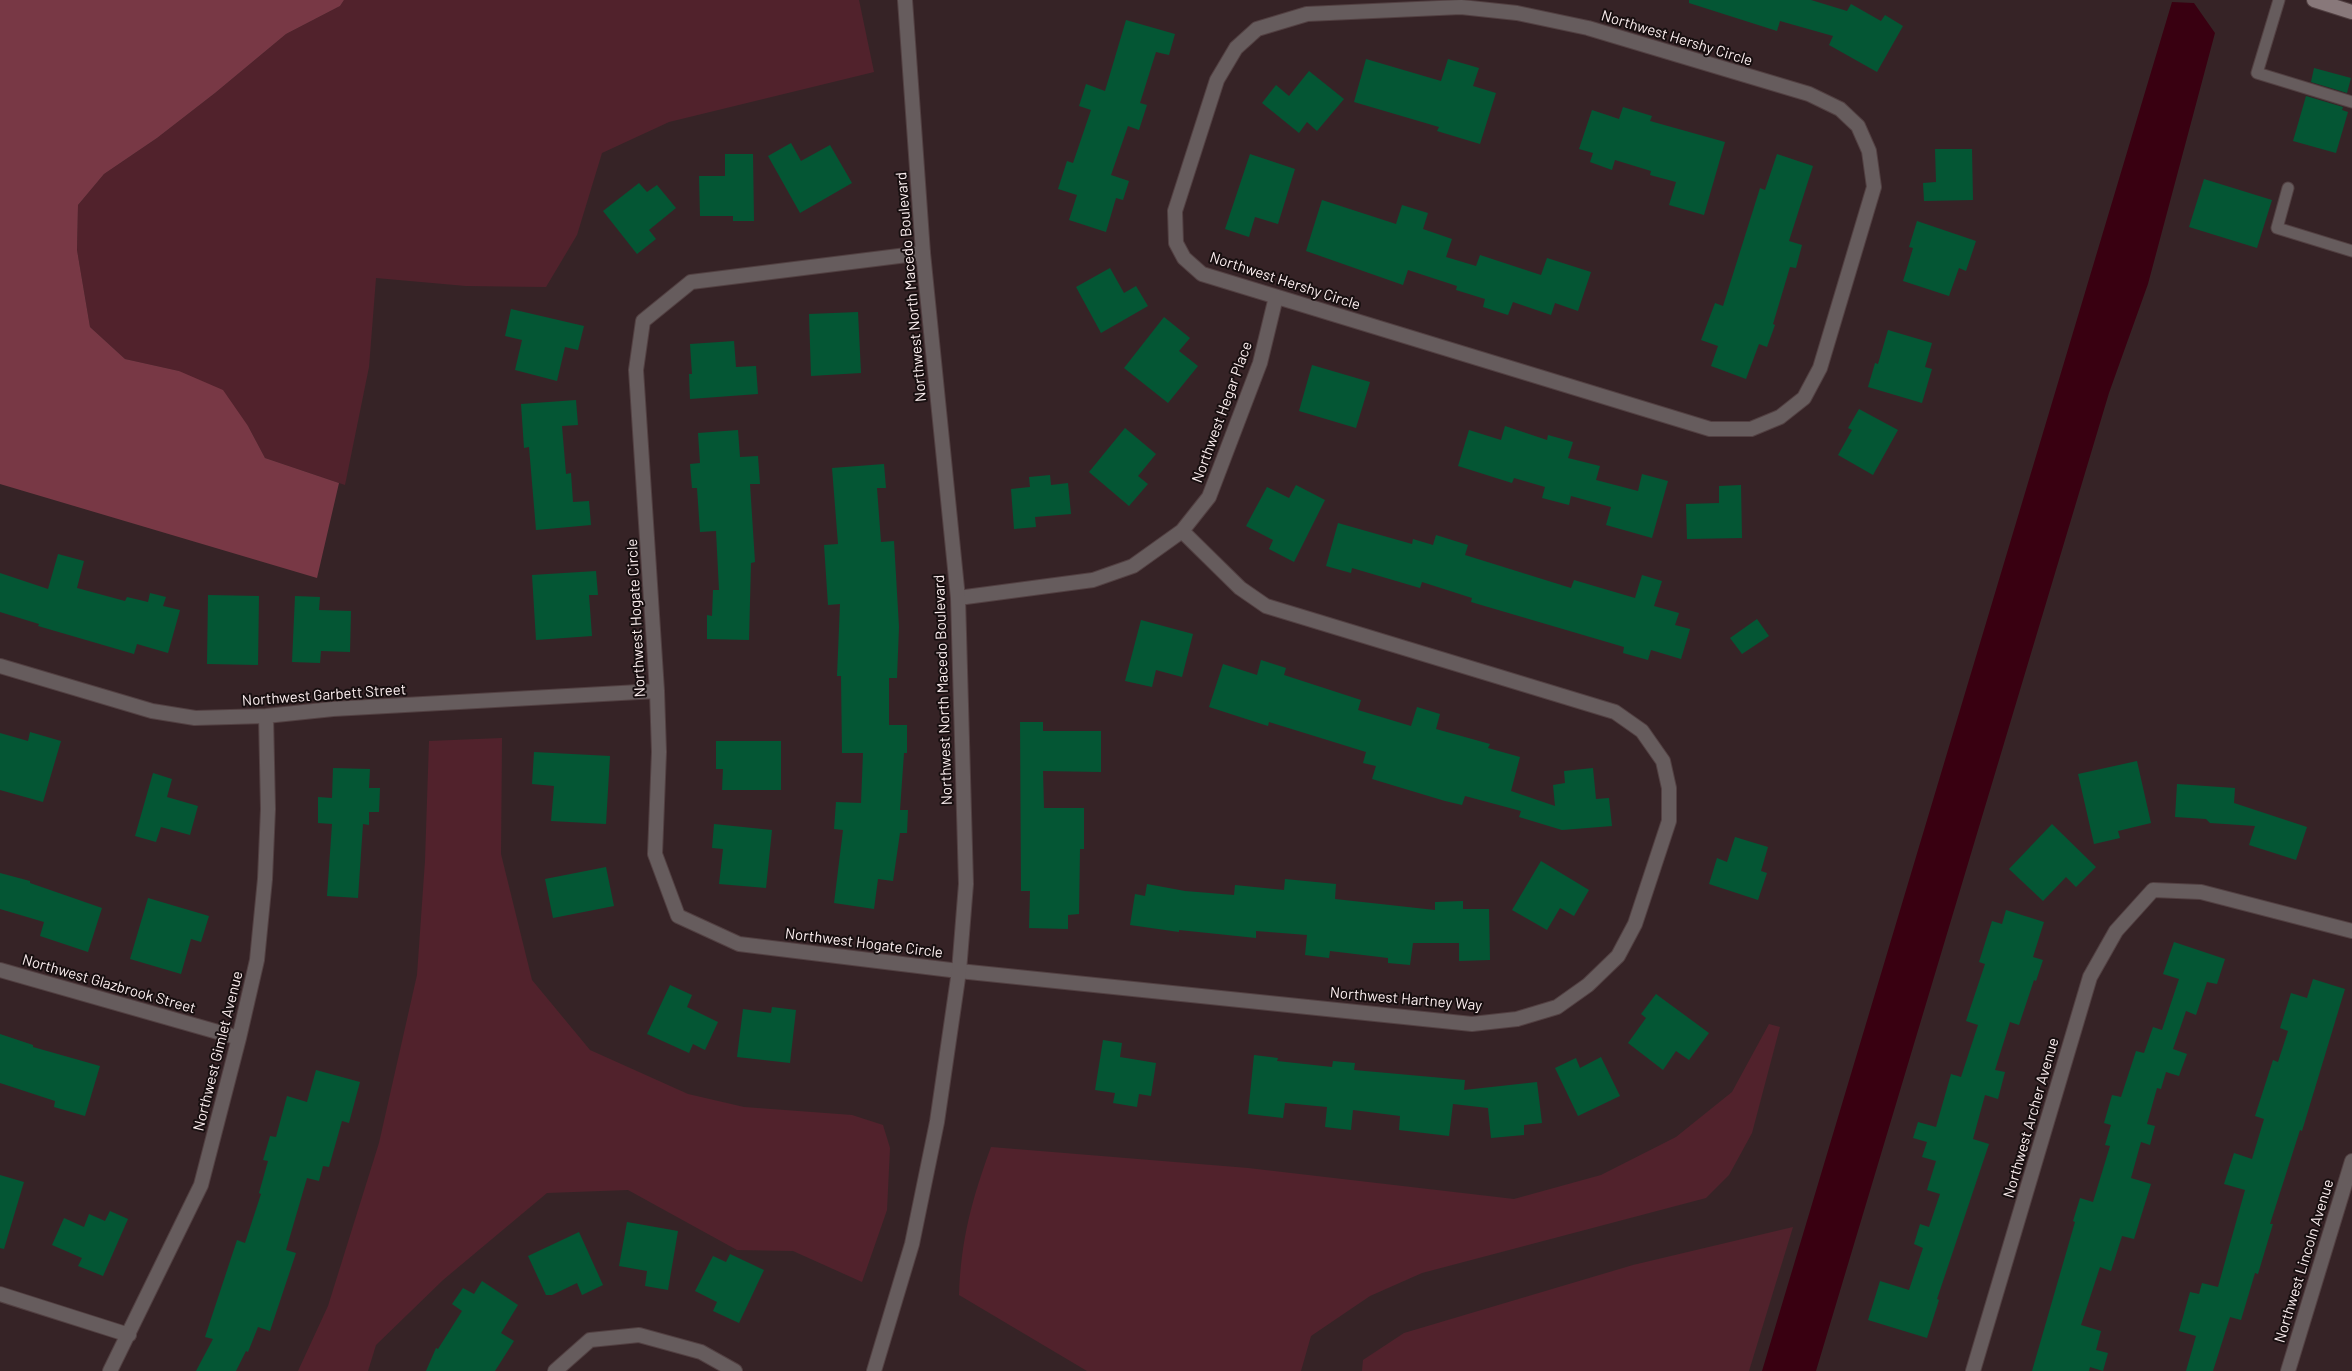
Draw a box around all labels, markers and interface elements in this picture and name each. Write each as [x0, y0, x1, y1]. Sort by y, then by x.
street label: Northwest Hershy Circle [1599, 6, 1755, 70]
street label: Northwest North Macedo Boulevard [892, 171, 930, 403]
street label: Northwest Hershy Circle [1207, 248, 1363, 314]
street label: Northwest Hegar Place [1188, 339, 1256, 485]
street label: Northwest Hogate Circle [623, 538, 649, 698]
street label: Northwest North Macedo Boulevard [930, 574, 956, 806]
street label: Northwest Garbett Street [241, 680, 407, 710]
street label: Northwest Hogate Circle [784, 924, 944, 962]
street label: Northwest Glazbrook Street [20, 951, 198, 1017]
street label: Northwest Gimlet Avenue [189, 969, 247, 1133]
street label: Northwest Hartney Way [1329, 983, 1483, 1015]
street label: Northwest Archer Avenue [1999, 1036, 2063, 1200]
street label: Northwest Lincoln Avenue [2271, 1177, 2337, 1345]

